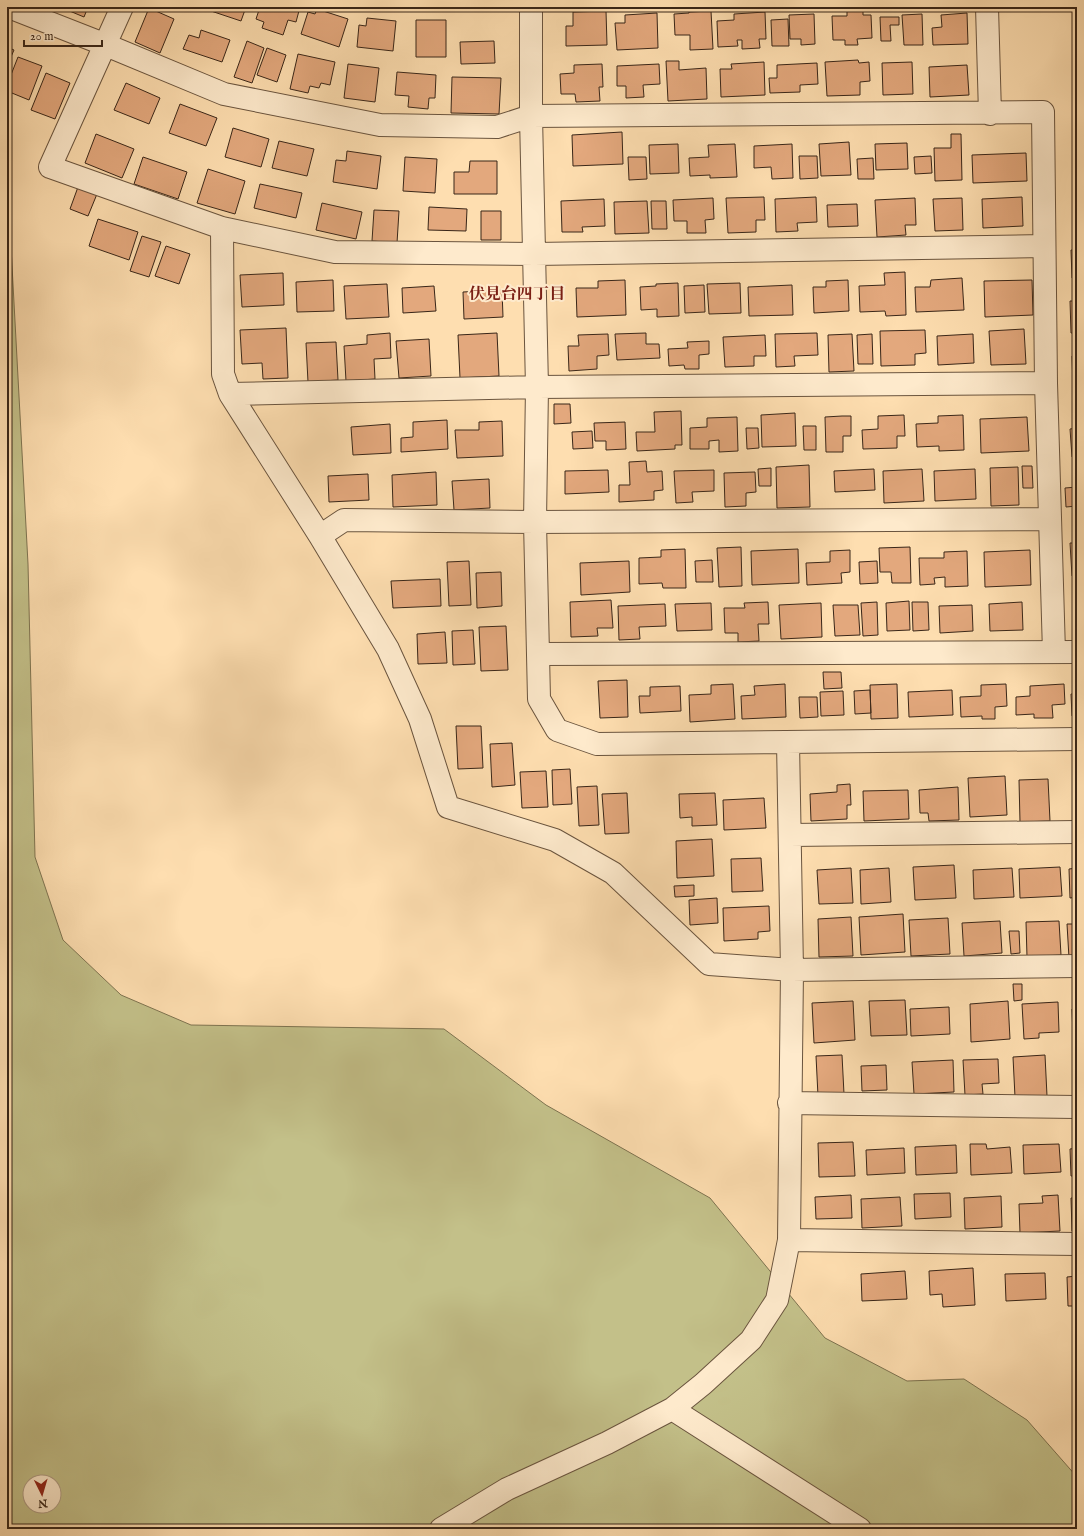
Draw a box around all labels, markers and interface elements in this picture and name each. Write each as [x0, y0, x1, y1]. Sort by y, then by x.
scale bar [24, 22, 102, 48]
text: 20 m [30, 29, 53, 44]
district label: 伏見台四丁目 [469, 285, 565, 305]
north arrow [22, 1474, 62, 1514]
text: N [37, 1495, 49, 1510]

